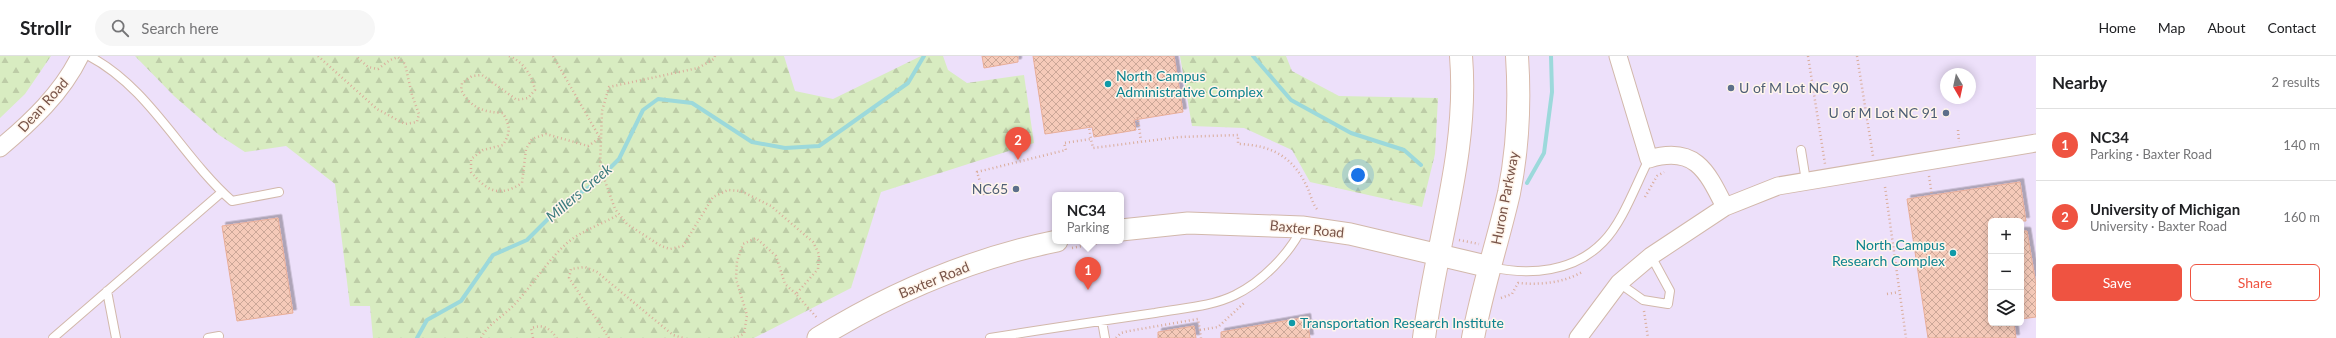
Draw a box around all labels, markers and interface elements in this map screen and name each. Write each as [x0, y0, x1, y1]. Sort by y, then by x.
search box [95, 10, 375, 46]
text: Strollr [20, 16, 71, 39]
icon: search [109, 17, 131, 39]
text: Search here [141, 19, 219, 37]
text: Home [2098, 19, 2136, 36]
text: Map [2158, 19, 2185, 36]
text: About [2207, 19, 2245, 36]
text: Contact [2267, 19, 2316, 36]
place label: North Campus Administrative Complex [1116, 67, 1263, 100]
north arrow [1940, 68, 1976, 104]
text: Nearby [2052, 72, 2107, 93]
street label: Dean Road [14, 74, 71, 135]
text: 2 results [2272, 74, 2320, 90]
marker: North Campus Administrative Complex [1103, 79, 1113, 89]
place label: U of M Lot NC 90 [1739, 79, 1848, 96]
marker: U of M Lot NC 90 [1726, 83, 1736, 93]
place label: U of M Lot NC 91 [1829, 104, 1938, 121]
marker: U of M Lot NC 91 [1941, 108, 1951, 118]
pin: 2 [1005, 127, 1031, 160]
text: NC34 [2090, 128, 2129, 146]
text: 1 [2061, 137, 2069, 153]
text: 140 m [2283, 137, 2320, 153]
text: Parking · Baxter Road [2090, 146, 2212, 162]
street label: Huron Parkway [1487, 149, 1522, 246]
water label: Millers Creek [542, 159, 616, 225]
your location [1348, 165, 1368, 185]
place label: NC65 [972, 180, 1008, 197]
marker: NC65 [1011, 184, 1021, 194]
popup [1052, 192, 1124, 244]
text: University of Michigan [2090, 200, 2240, 218]
text: NC34 [1067, 201, 1106, 219]
text: 2 [2061, 209, 2069, 225]
text: 160 m [2283, 209, 2320, 225]
street label: Baxter Road [1269, 216, 1345, 241]
map controls [1988, 218, 2024, 326]
button: + [1988, 218, 2024, 254]
text: University · Baxter Road [2090, 218, 2227, 234]
text: Parking [1067, 219, 1109, 235]
place label: North Campus Research Complex [1832, 236, 1945, 269]
marker: North Campus Research Complex [1948, 248, 1958, 258]
button: − [1988, 254, 2024, 290]
pin: 1 [1075, 257, 1101, 290]
street label: Baxter Road [896, 258, 972, 301]
button: Save [2052, 264, 2182, 301]
button: Share [2190, 264, 2320, 301]
button: layers [1988, 290, 2024, 326]
place label: Transportation Research Institute [1300, 314, 1504, 331]
marker: Transportation Research Institute [1287, 318, 1297, 328]

